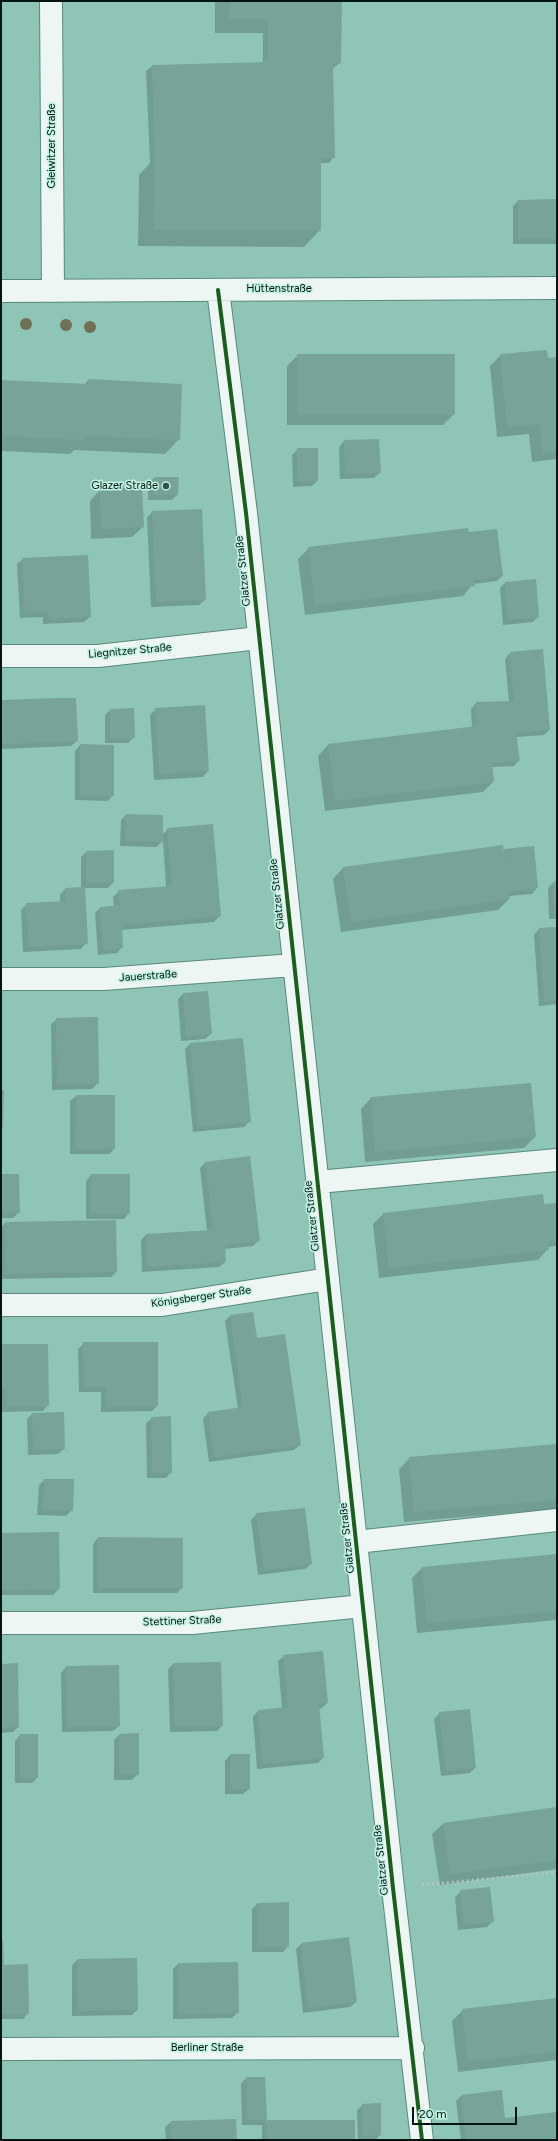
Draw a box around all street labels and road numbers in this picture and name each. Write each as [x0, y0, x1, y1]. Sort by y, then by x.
street label: Gleiwitzer Straße [45, 104, 59, 188]
street label: Hüttenstraße [246, 282, 312, 296]
street label: Glatzer Straße [233, 535, 253, 607]
street label: Liegnitzer Straße [88, 641, 172, 661]
street label: Glatzer Straße [267, 858, 287, 930]
street label: Jauerstraße [119, 967, 177, 985]
street label: Glatzer Straße [302, 1180, 322, 1252]
street label: Königsberger Straße [150, 1283, 252, 1311]
street label: Glatzer Straße [337, 1502, 357, 1574]
street label: Stettiner Straße [142, 1613, 222, 1629]
street label: Glatzer Straße [371, 1824, 391, 1896]
street label: Berliner Straße [171, 2041, 243, 2055]

